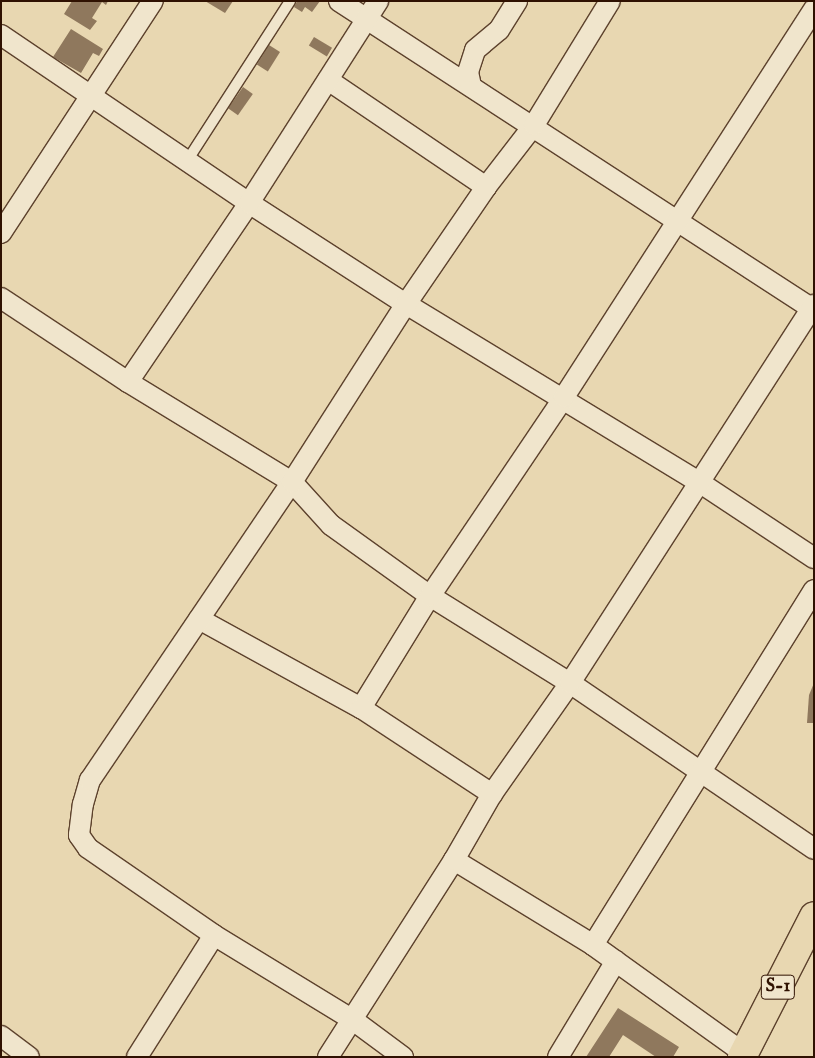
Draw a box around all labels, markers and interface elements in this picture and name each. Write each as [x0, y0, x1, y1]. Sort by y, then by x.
road number: S-1 [760, 972, 796, 1002]

